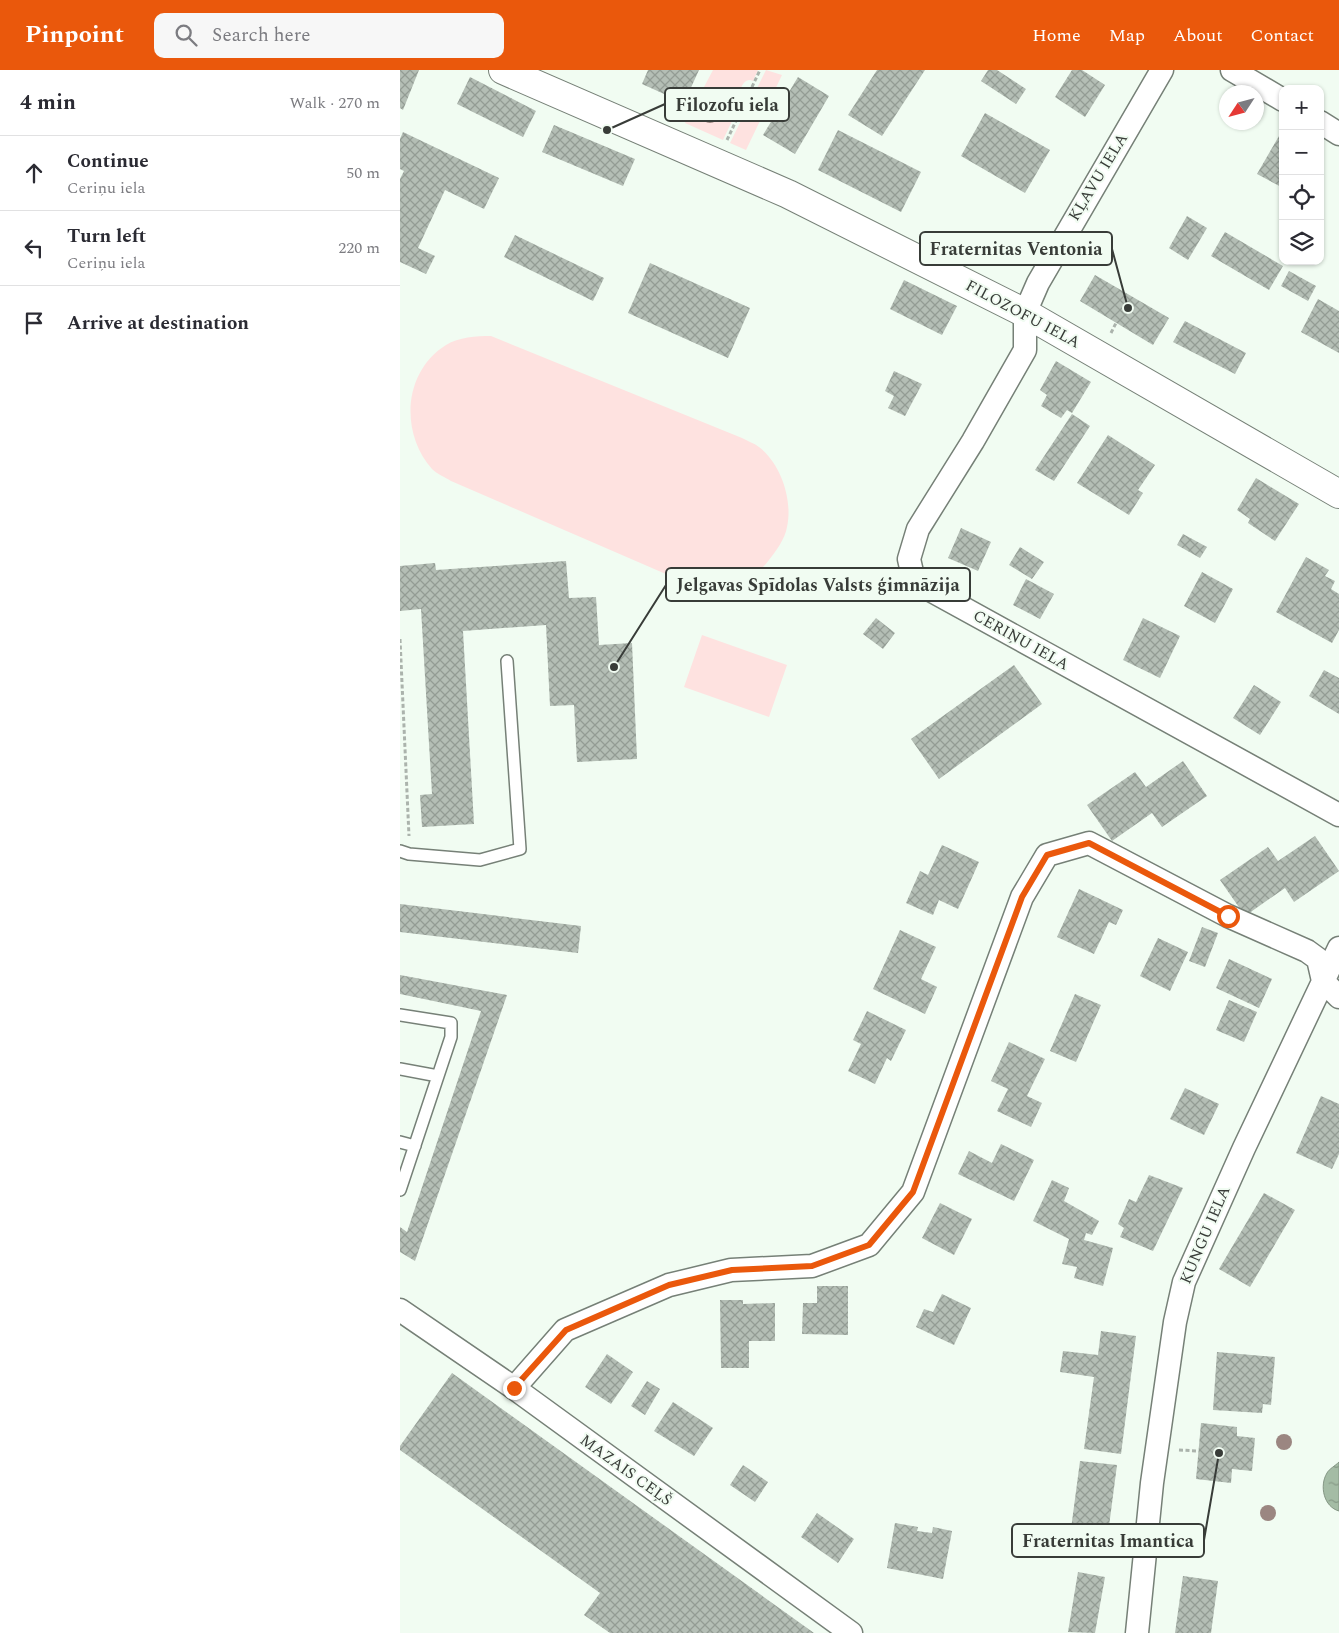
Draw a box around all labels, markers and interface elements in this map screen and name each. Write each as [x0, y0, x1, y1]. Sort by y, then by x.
search box [154, 13, 504, 58]
text: Pinpoint [25, 17, 124, 53]
icon: search [172, 21, 200, 49]
text: Search here [212, 21, 310, 50]
text: Home [1032, 22, 1081, 49]
text: Map [1109, 22, 1145, 49]
text: About [1173, 22, 1223, 49]
text: Contact [1251, 22, 1314, 49]
north arrow [1219, 85, 1264, 130]
map controls [1279, 85, 1324, 265]
button: + [1279, 85, 1324, 130]
text: 4 min [20, 87, 76, 119]
callout: Filozofu iela [665, 88, 789, 121]
text: Walk · 270 m [289, 91, 380, 115]
text: Filozofu iela [675, 92, 779, 119]
street label: KĻAVU IELA [1062, 128, 1134, 226]
button: − [1279, 130, 1324, 175]
text: Continue [67, 147, 149, 176]
icon: ahead [20, 159, 48, 187]
text: 50 m [346, 161, 380, 185]
button: locate [1279, 175, 1324, 220]
text: Ceriņu iela [67, 176, 145, 200]
button: layers [1279, 220, 1324, 265]
text: Turn left [67, 222, 146, 251]
callout: Fraternitas Ventonia [920, 232, 1112, 265]
icon: left [20, 234, 48, 262]
text: 220 m [338, 236, 380, 260]
text: Fraternitas Ventonia [930, 236, 1103, 263]
text: Ceriņu iela [67, 251, 145, 275]
street label: FILOZOFU IELA [961, 274, 1085, 354]
icon: arrive [20, 309, 48, 337]
text: Arrive at destination [67, 309, 249, 338]
callout: Jelgavas Spīdolas Valsts ģimnāzija [666, 568, 970, 601]
text: Jelgavas Spīdolas Valsts ģimnāzija [676, 572, 960, 599]
street label: CERIŅU IELA [968, 604, 1074, 676]
route start [1217, 905, 1240, 928]
street label: KUNGU IELA [1174, 1182, 1236, 1288]
route end [503, 1377, 526, 1400]
street label: MAZAIS CEĻŠ [575, 1428, 677, 1512]
callout: Fraternitas Imantica [1012, 1524, 1204, 1557]
text: Fraternitas Imantica [1022, 1528, 1195, 1555]

